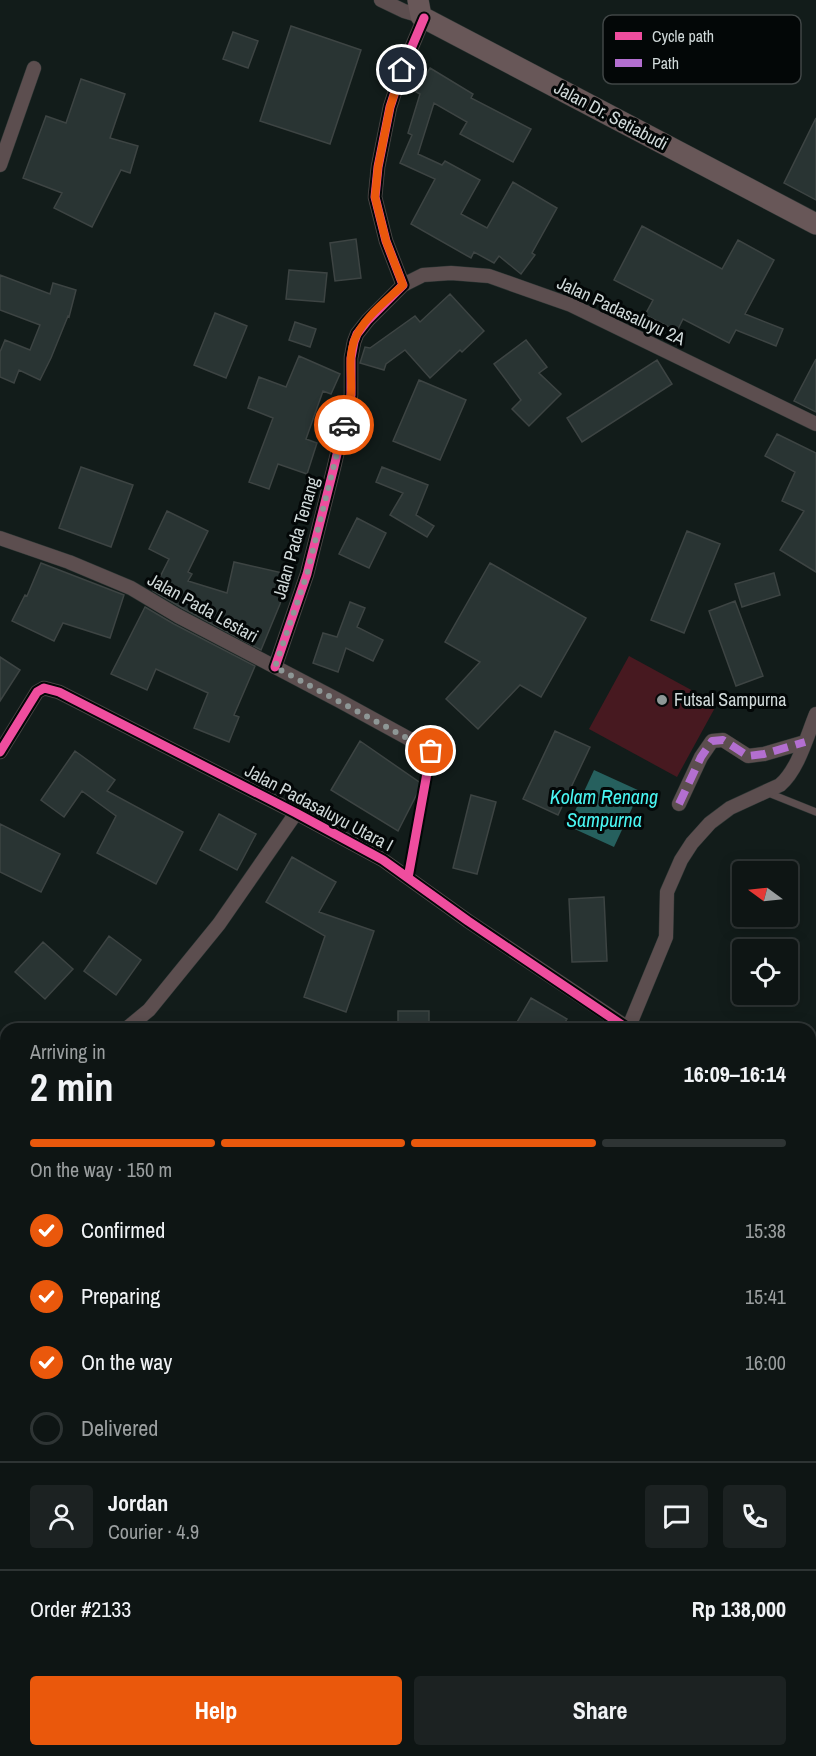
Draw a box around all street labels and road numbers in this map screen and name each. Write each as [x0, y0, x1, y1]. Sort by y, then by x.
street label: Jalan Dr. Setiabudi [550, 75, 673, 156]
street label: Jalan Padasaluyu 2A [553, 270, 689, 351]
street label: Jalan Pada Tenang [266, 473, 325, 602]
street label: Jalan Pada Lestari [143, 567, 263, 648]
street label: Jalan Padasaluyu Utara I [241, 758, 398, 857]

